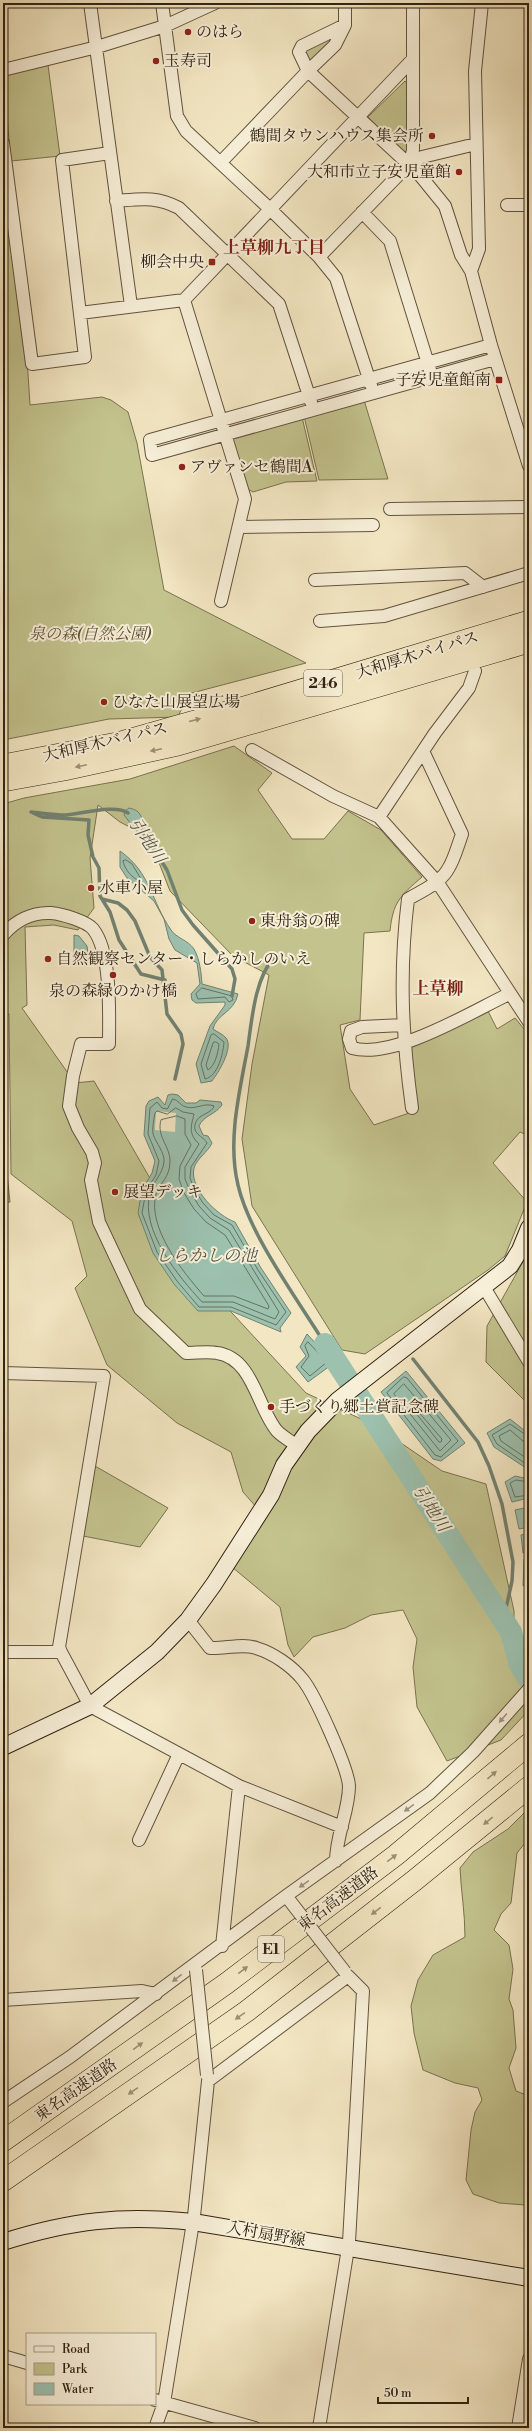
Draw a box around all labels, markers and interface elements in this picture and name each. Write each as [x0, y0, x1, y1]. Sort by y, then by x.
place label: のはら [196, 22, 244, 42]
marker: のはら [183, 27, 193, 37]
place label: 玉寿司 [164, 51, 212, 71]
marker: 玉寿司 [151, 56, 161, 66]
place label: 鶴間タウンハウス集会所 [250, 126, 424, 146]
marker: 鶴間タウンハウス集会所 [427, 131, 437, 141]
place label: 大和市立子安児童館 [307, 162, 451, 182]
marker: 大和市立子安児童館 [454, 167, 464, 177]
district label: 上草柳九丁目 [223, 237, 325, 259]
place label: 柳会中央 [140, 252, 204, 272]
marker: 柳会中央 [207, 257, 217, 267]
place label: 子安児童館南 [395, 370, 491, 390]
marker: 子安児童館南 [494, 375, 504, 385]
place label: アヴァンセ鶴間A [190, 457, 314, 477]
marker: アヴァンセ鶴間A [177, 462, 187, 472]
park label: 泉の森(自然公園) [29, 624, 152, 644]
street label: 大和厚木バイパス [353, 627, 481, 683]
road number: 246 [304, 670, 342, 696]
place label: ひなた山展望広場 [112, 692, 240, 712]
marker: ひなた山展望広場 [99, 697, 109, 707]
one-way arrow [189, 717, 201, 723]
street label: 大和厚木バイパス [41, 718, 169, 766]
one-way arrow [149, 748, 162, 754]
one-way arrow [75, 764, 87, 770]
water label: 引地川 [124, 814, 171, 870]
place label: 水車小屋 [99, 878, 163, 898]
marker: 水車小屋 [86, 883, 96, 893]
place label: 東舟翁の碑 [260, 911, 340, 931]
marker: 東舟翁の碑 [247, 916, 257, 926]
place label: 自然観察センター・しらかしのいえ [56, 949, 311, 969]
marker: 自然観察センター・しらかしのいえ [43, 954, 53, 964]
marker: 泉の森緑のかけ橋 [108, 970, 118, 980]
district label: 上草柳 [413, 978, 464, 1000]
place label: 泉の森緑のかけ橋 [49, 981, 177, 1001]
place label: 展望デッキ [123, 1182, 203, 1202]
marker: 展望デッキ [110, 1187, 120, 1197]
water label: しらかしの池 [155, 1245, 259, 1267]
place label: 手づくり郷土賞記念碑 [279, 1397, 439, 1417]
marker: 手づくり郷土賞記念碑 [266, 1402, 276, 1412]
water label: 引地川 [408, 1482, 455, 1538]
one-way arrow [498, 1713, 507, 1723]
one-way arrow [486, 1771, 497, 1780]
one-way arrow [404, 1804, 415, 1812]
one-way arrow [482, 1816, 493, 1825]
one-way arrow [386, 1854, 397, 1862]
street label: 東名高速道路 [294, 1862, 382, 1936]
one-way arrow [298, 1880, 309, 1888]
one-way arrow [370, 1907, 381, 1915]
road number: E1 [258, 1936, 284, 1962]
one-way arrow [238, 1966, 249, 1974]
one-way arrow [172, 1974, 183, 1982]
one-way arrow [234, 2012, 245, 2020]
one-way arrow [133, 2042, 143, 2050]
street label: 東名高速道路 [31, 2054, 121, 2126]
one-way arrow [128, 2087, 138, 2095]
street label: 入村扇野線 [225, 2217, 307, 2251]
legend [26, 2333, 156, 2405]
text: Road [62, 2342, 90, 2357]
text: Park [62, 2362, 88, 2377]
scale bar [378, 2379, 468, 2405]
text: Water [61, 2382, 94, 2397]
text: 50 m [384, 2386, 412, 2401]

